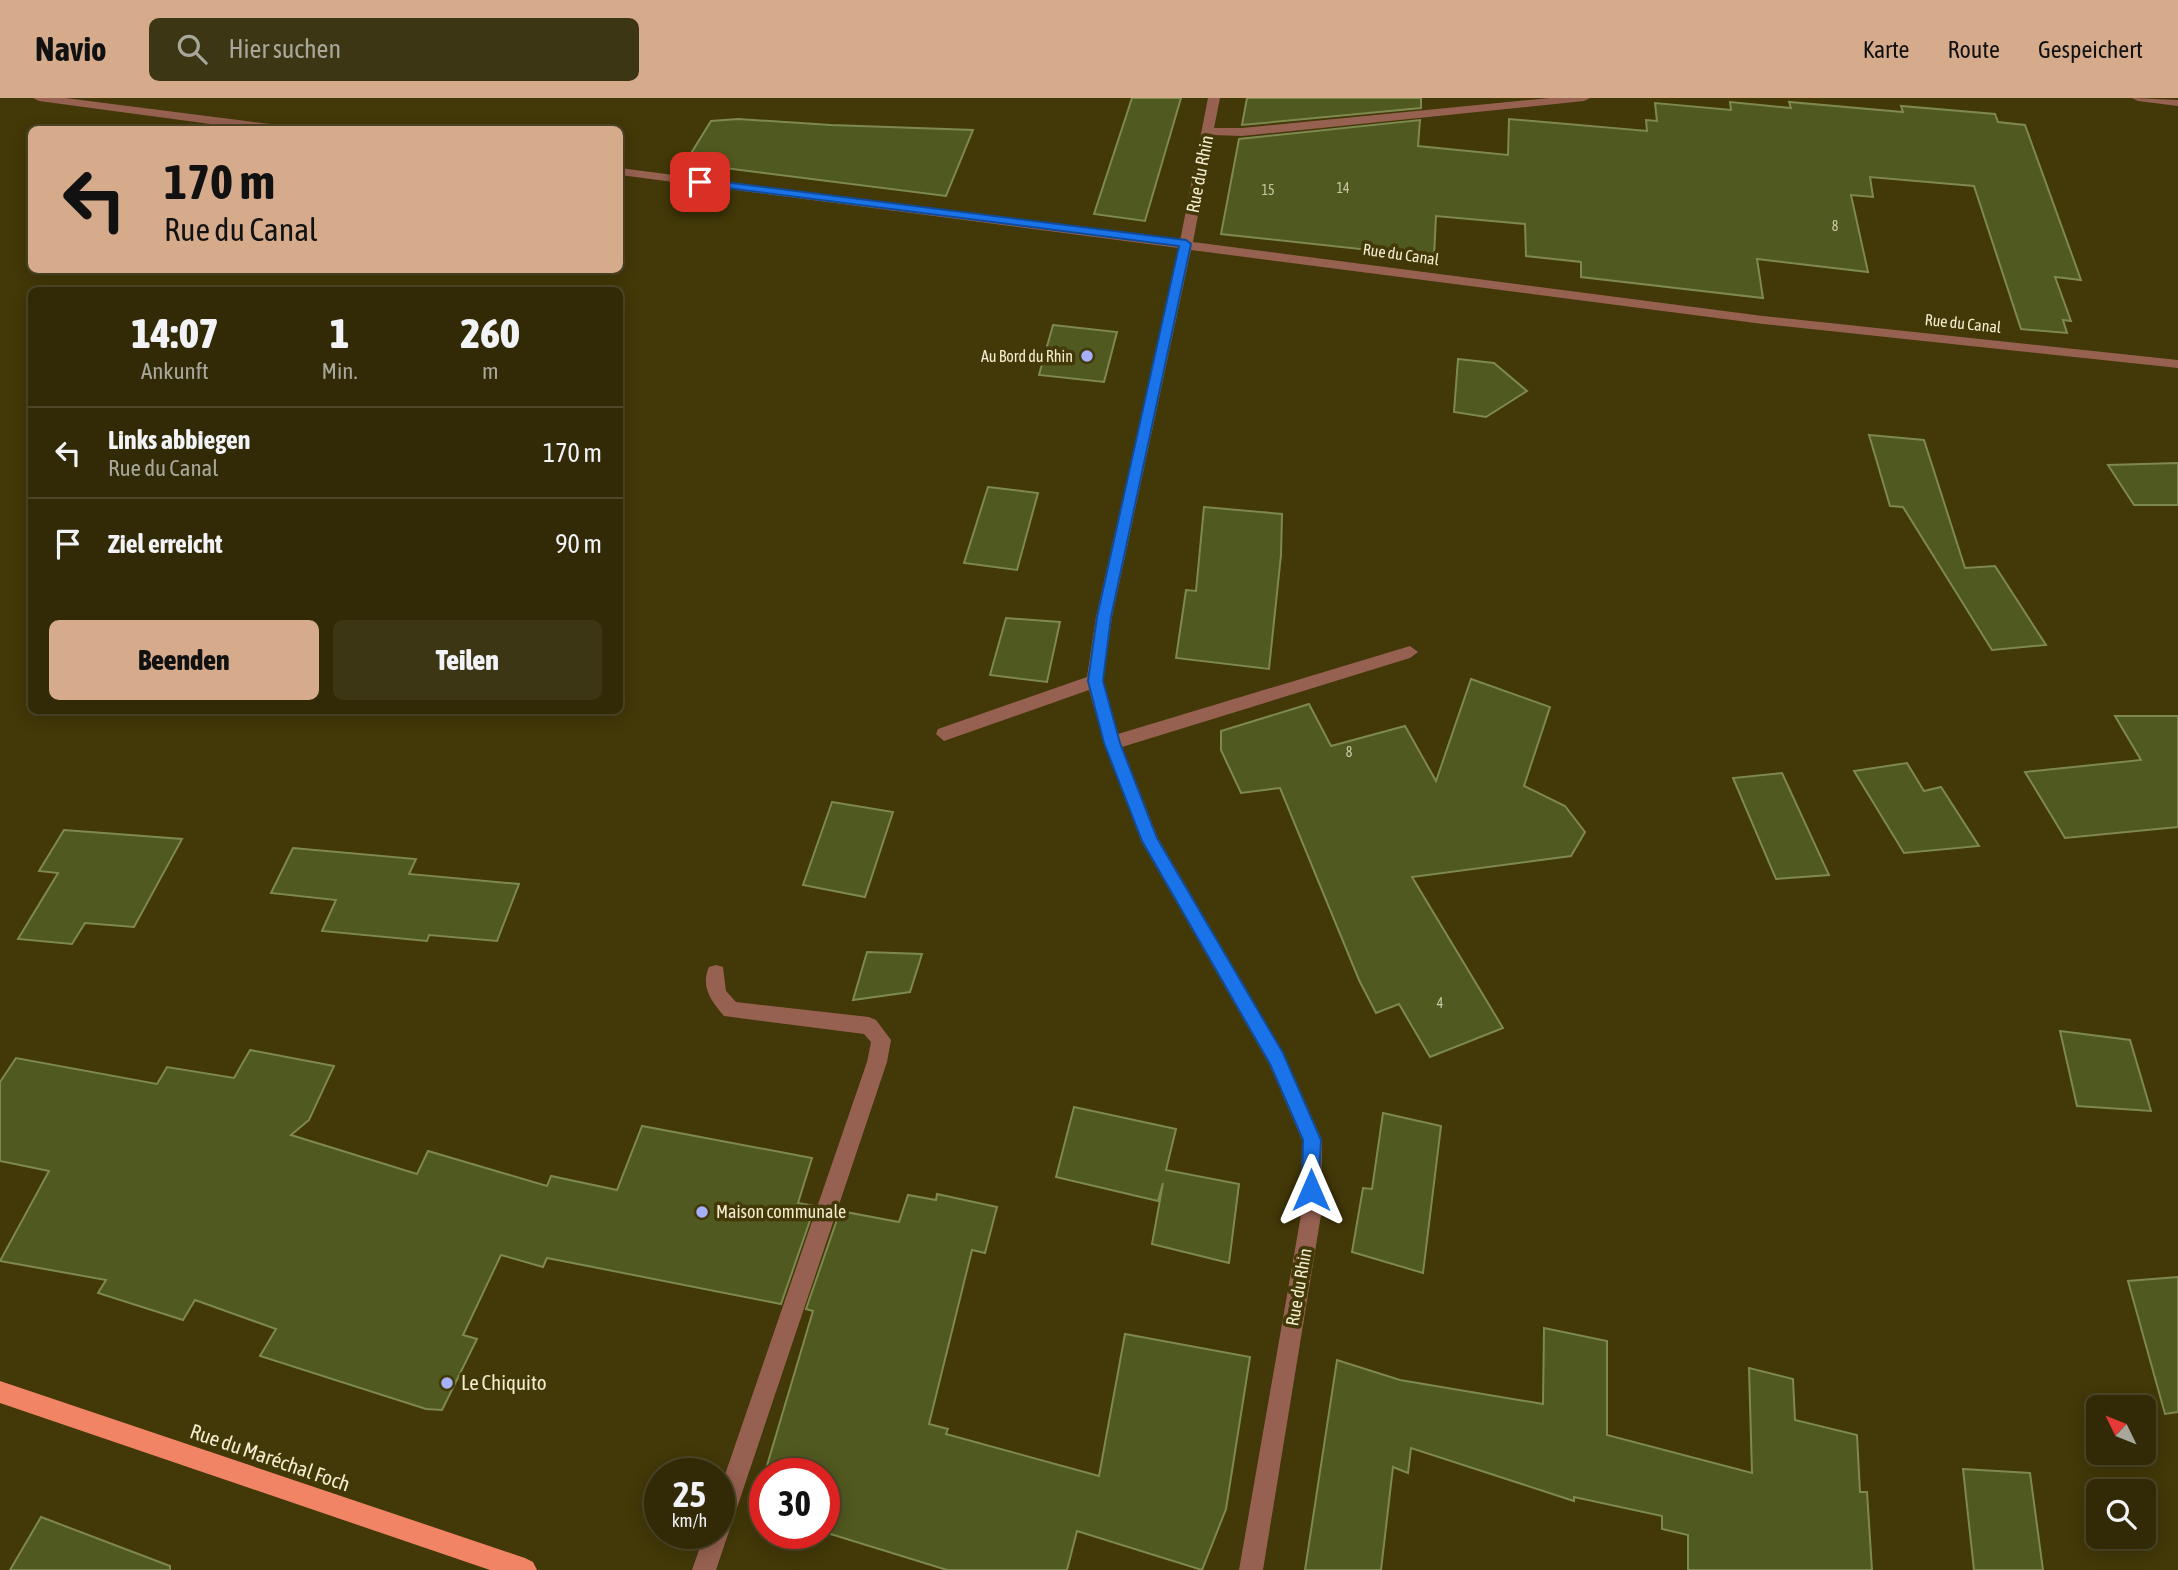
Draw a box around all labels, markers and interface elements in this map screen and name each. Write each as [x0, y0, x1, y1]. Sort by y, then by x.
search box [149, 18, 639, 81]
text: Navio [35, 30, 107, 68]
icon: search [173, 30, 211, 68]
text: Hier suchen [229, 34, 341, 64]
text: Karte [1863, 36, 1909, 63]
text: Route [1947, 36, 2000, 63]
text: Gespeichert [2038, 36, 2143, 63]
street label: Rue du Rhin [1182, 133, 1217, 214]
pin [670, 152, 730, 212]
text: 170 m [164, 153, 275, 209]
icon: left [49, 154, 140, 245]
icon: arrive [681, 163, 719, 201]
house number: 14 [1336, 180, 1350, 196]
house number: 15 [1261, 182, 1275, 198]
text: Rue du Canal [164, 211, 318, 248]
house number: 8 [1832, 218, 1839, 234]
street label: Rue du Canal [1362, 240, 1441, 268]
text: 14:07 [131, 309, 218, 357]
text: 1 [330, 309, 349, 357]
text: 260 [461, 309, 520, 357]
street label: Rue du Canal [1924, 310, 2003, 336]
place label: Au Bord du Rhin [981, 347, 1073, 365]
marker: Au Bord du Rhin [1079, 348, 1095, 364]
text: Ankunft [141, 358, 209, 384]
text: Min. [322, 358, 357, 384]
text: m [482, 358, 499, 384]
text: Links abbiegen [108, 425, 250, 455]
icon: left [49, 434, 87, 472]
text: 170 m [543, 438, 602, 468]
text: Rue du Canal [108, 455, 218, 481]
icon: arrive [49, 525, 87, 563]
text: Ziel erreicht [108, 529, 223, 559]
text: 90 m [555, 529, 602, 559]
button: Beenden [49, 620, 319, 700]
button: Teilen [333, 620, 602, 700]
house number: 8 [1346, 744, 1353, 760]
house number: 4 [1437, 995, 1444, 1011]
position arrow [1274, 1153, 1348, 1227]
place label: Maison communale [716, 1201, 846, 1222]
marker: Maison communale [694, 1204, 710, 1220]
street label: Rue du Rhin [1281, 1246, 1316, 1327]
place label: Le Chiquito [461, 1370, 547, 1394]
marker: Le Chiquito [439, 1375, 455, 1391]
north arrow [2086, 1395, 2156, 1465]
map controls [2086, 1395, 2156, 1549]
street label: Rue du Maréchal Foch [187, 1418, 353, 1496]
speed limit sign: 30 [749, 1458, 840, 1549]
text: 25 [673, 1474, 706, 1514]
button: search [2086, 1479, 2156, 1549]
text: km/h [672, 1510, 707, 1531]

